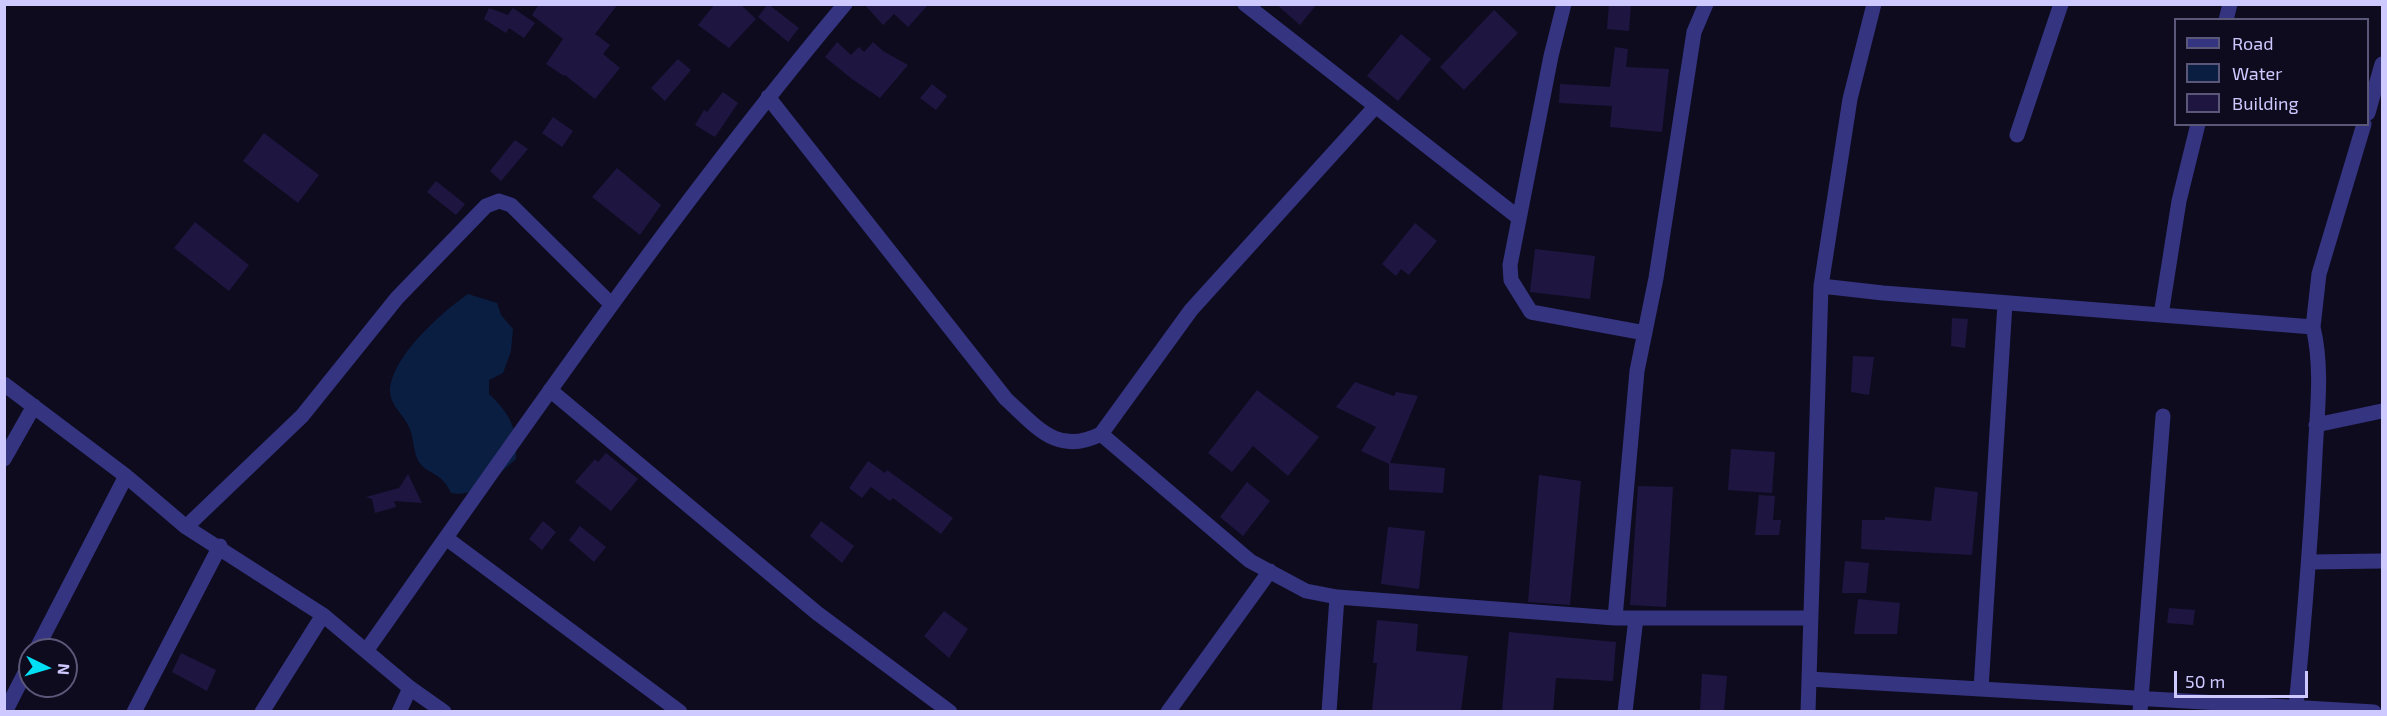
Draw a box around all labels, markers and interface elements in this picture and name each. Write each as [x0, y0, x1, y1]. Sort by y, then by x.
legend [2174, 18, 2369, 126]
text: Road [2232, 32, 2273, 54]
text: Water [2232, 62, 2282, 84]
text: Building [2232, 92, 2299, 114]
north arrow [18, 638, 78, 698]
scale bar [2177, 659, 2310, 697]
text: N [54, 663, 74, 676]
text: 50 m [2185, 670, 2225, 692]

